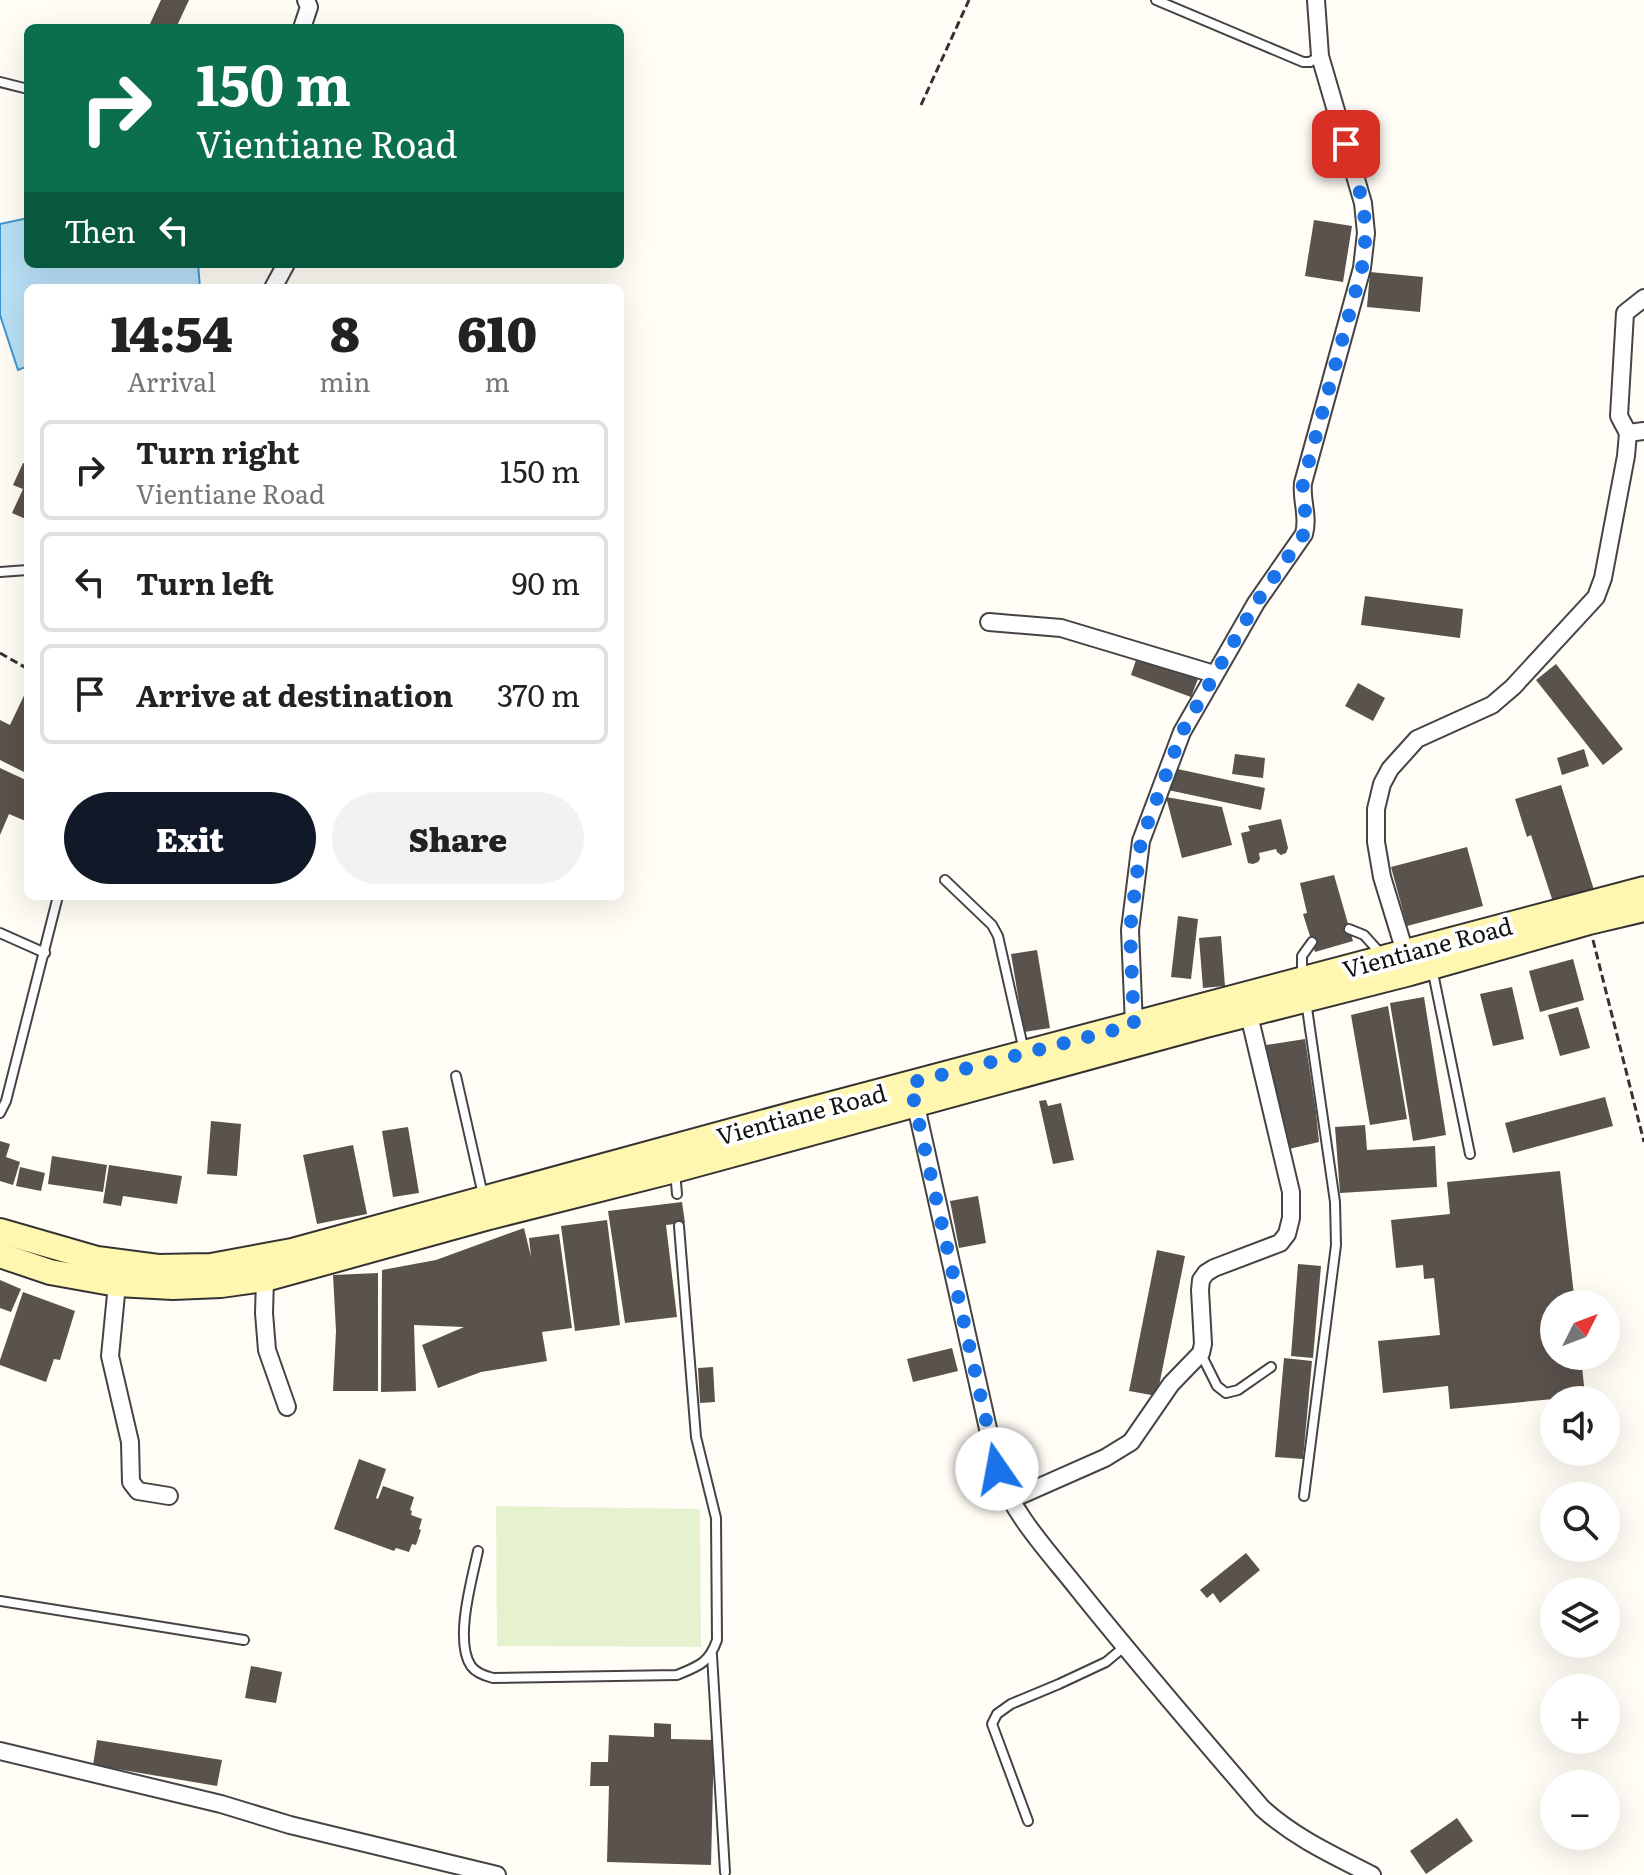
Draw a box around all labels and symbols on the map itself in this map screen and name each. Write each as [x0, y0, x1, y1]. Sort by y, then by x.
pin [1312, 110, 1380, 178]
street label: Vientiane Road [1338, 906, 1516, 985]
street label: Vientiane Road [712, 1073, 890, 1152]
north arrow [1540, 1290, 1620, 1370]
position arrow [955, 1427, 1039, 1511]

